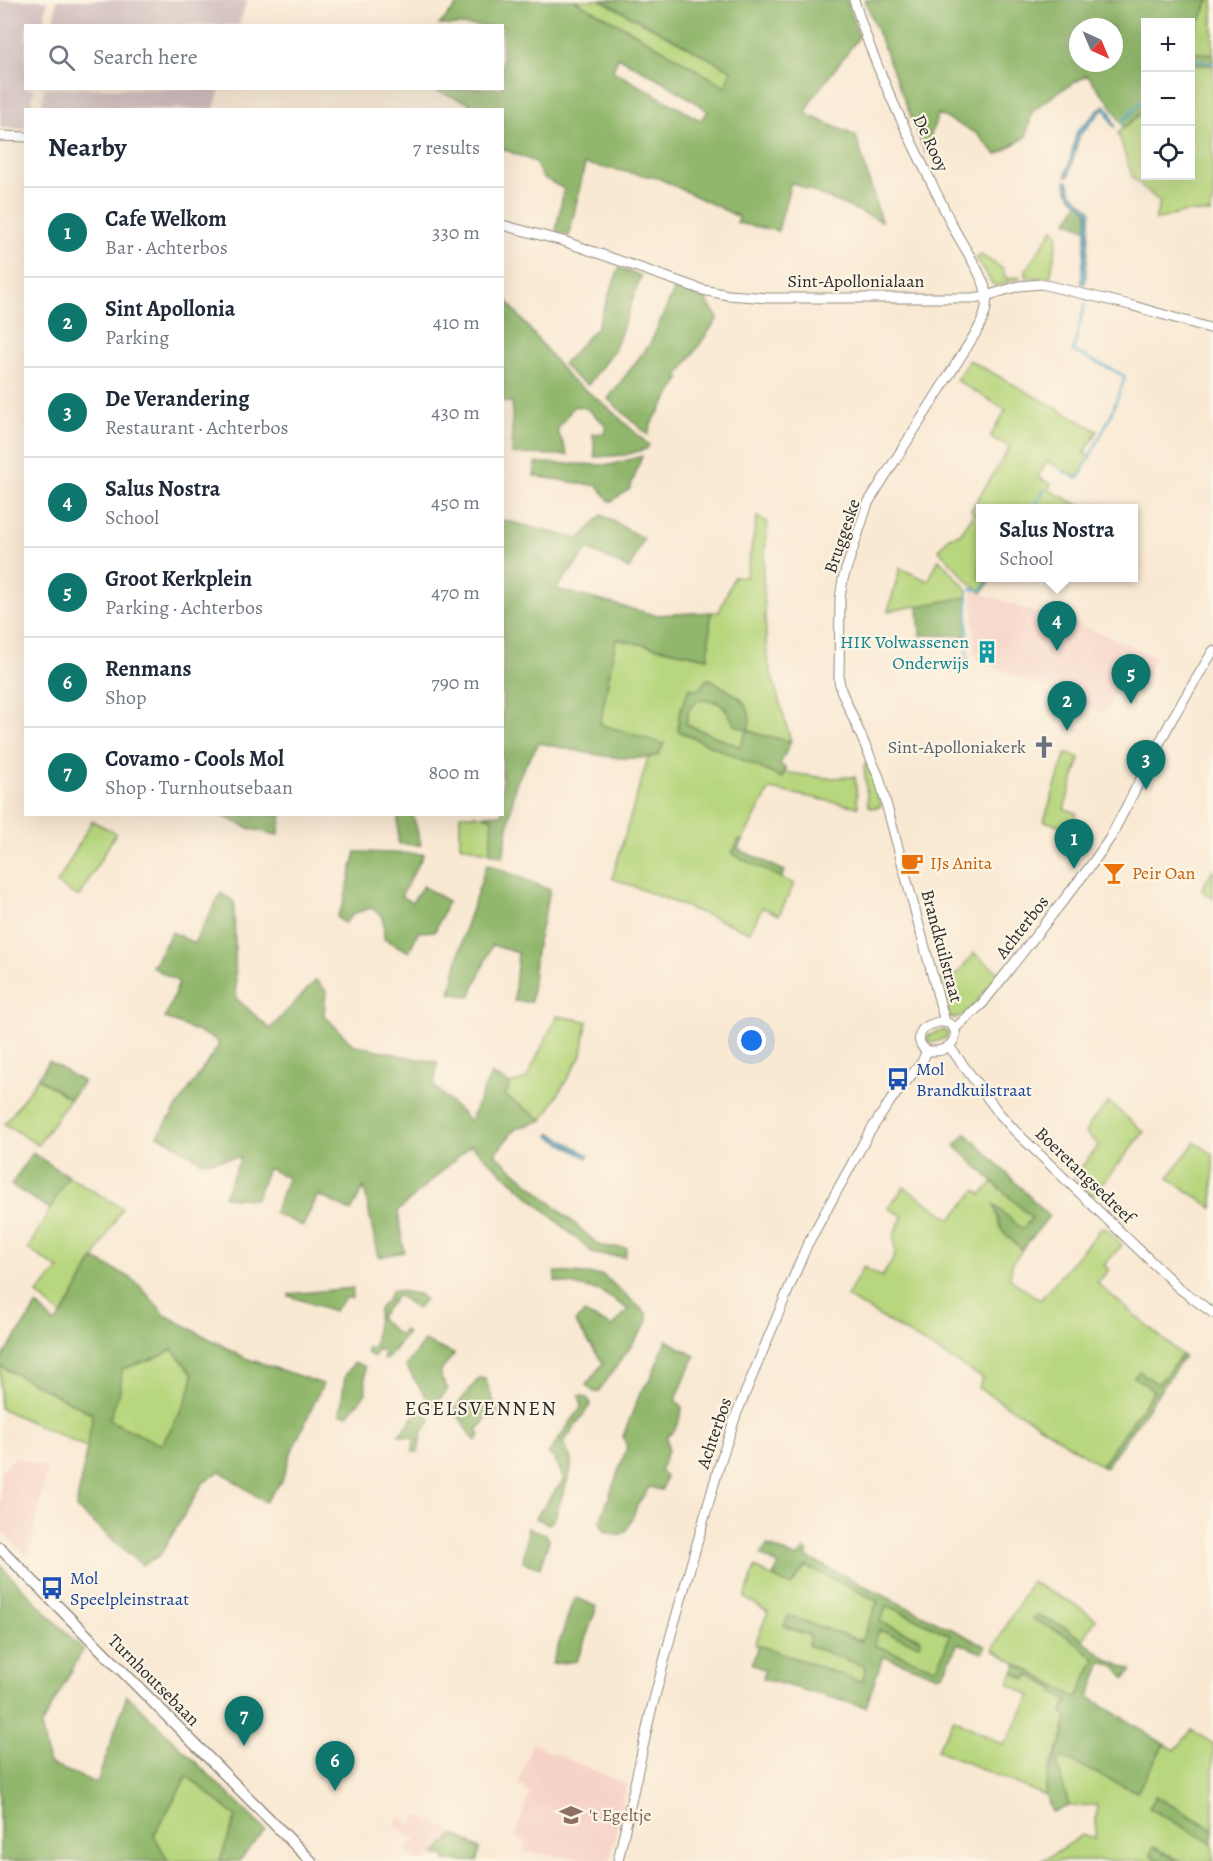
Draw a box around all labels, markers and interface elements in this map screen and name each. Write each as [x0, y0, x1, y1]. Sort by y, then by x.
north arrow [1069, 18, 1123, 72]
map controls [1141, 18, 1195, 180]
button: + [1141, 18, 1195, 72]
search box [24, 24, 504, 90]
icon: search [45, 41, 78, 74]
text: Search here [93, 42, 198, 72]
button: − [1141, 72, 1195, 126]
street label: De Rooy [907, 111, 955, 176]
button: locate [1141, 126, 1195, 180]
text: Nearby [48, 130, 127, 165]
text: 7 results [413, 134, 480, 161]
text: Cafe Welkom [105, 204, 227, 234]
text: 1 [64, 219, 71, 246]
text: 330 m [432, 219, 480, 246]
text: Bar · Achterbos [105, 234, 228, 261]
street label: Sint-Apollonialaan [788, 269, 925, 293]
text: Sint Apollonia [105, 294, 235, 324]
text: 2 [63, 309, 72, 336]
text: 410 m [433, 309, 480, 336]
text: Parking [105, 324, 169, 351]
text: De Verandering [105, 384, 249, 414]
text: 3 [63, 399, 72, 426]
text: 430 m [431, 399, 480, 426]
text: Restaurant · Achterbos [105, 414, 289, 441]
text: Salus Nostra [105, 474, 220, 504]
text: 4 [63, 489, 72, 516]
text: 450 m [431, 489, 480, 516]
street label: Bruggeske [818, 496, 866, 576]
text: School [105, 504, 159, 531]
popup [976, 504, 1138, 582]
text: Salus Nostra [999, 515, 1115, 545]
text: School [999, 545, 1053, 572]
text: Groot Kerkplein [105, 564, 252, 594]
text: 5 [63, 579, 72, 606]
text: 470 m [431, 579, 480, 606]
text: Parking · Achterbos [105, 594, 263, 621]
pin: 4 [1038, 602, 1076, 651]
place label: HIK Volwassenen Onderwijs [840, 630, 969, 675]
building icon: HIK Volwassenen Onderwijs [974, 639, 1000, 665]
text: Renmans [105, 654, 191, 684]
pin: 5 [1112, 654, 1150, 704]
text: 6 [63, 669, 72, 696]
text: 790 m [431, 669, 480, 696]
pin: 2 [1048, 682, 1086, 731]
text: Shop [105, 684, 147, 711]
church icon: Sint-Apolloniakerk [1031, 734, 1057, 760]
place label: Sint-Apolloniakerk [888, 735, 1026, 759]
pin: 3 [1126, 740, 1166, 790]
text: Covamo - Cools Mol [105, 744, 284, 774]
text: 7 [63, 759, 72, 786]
text: 800 m [428, 759, 480, 786]
text: Shop · Turnhoutsebaan [105, 774, 293, 801]
pin: 1 [1054, 820, 1094, 869]
cafe icon: IJs Anita [899, 850, 925, 876]
place label: IJs Anita [930, 851, 993, 875]
bar icon: Peir Oan [1101, 860, 1127, 886]
place label: Peir Oan [1132, 861, 1196, 885]
street label: Brandkuilstraat [915, 887, 969, 1005]
street label: Achterbos [989, 891, 1054, 964]
your location [737, 1026, 766, 1055]
place label: Mol Brandkuilstraat [916, 1057, 1032, 1102]
bus stop icon: Mol Brandkuilstraat [885, 1066, 911, 1092]
street label: Boeretangsedreef [1030, 1121, 1142, 1231]
street label: Achterbos [690, 1394, 737, 1473]
district label: EGELSVENNEN [405, 1395, 557, 1422]
place label: Mol Speelpleinstraat [70, 1566, 189, 1611]
bus stop icon: Mol Speelpleinstraat [39, 1575, 65, 1601]
street label: Turnhoutsebaan [103, 1629, 205, 1731]
pin: 7 [224, 1696, 264, 1746]
pin: 6 [316, 1742, 354, 1791]
school or university icon: 't Egeltje [558, 1802, 584, 1828]
place label: 't Egeltje [589, 1803, 652, 1827]

